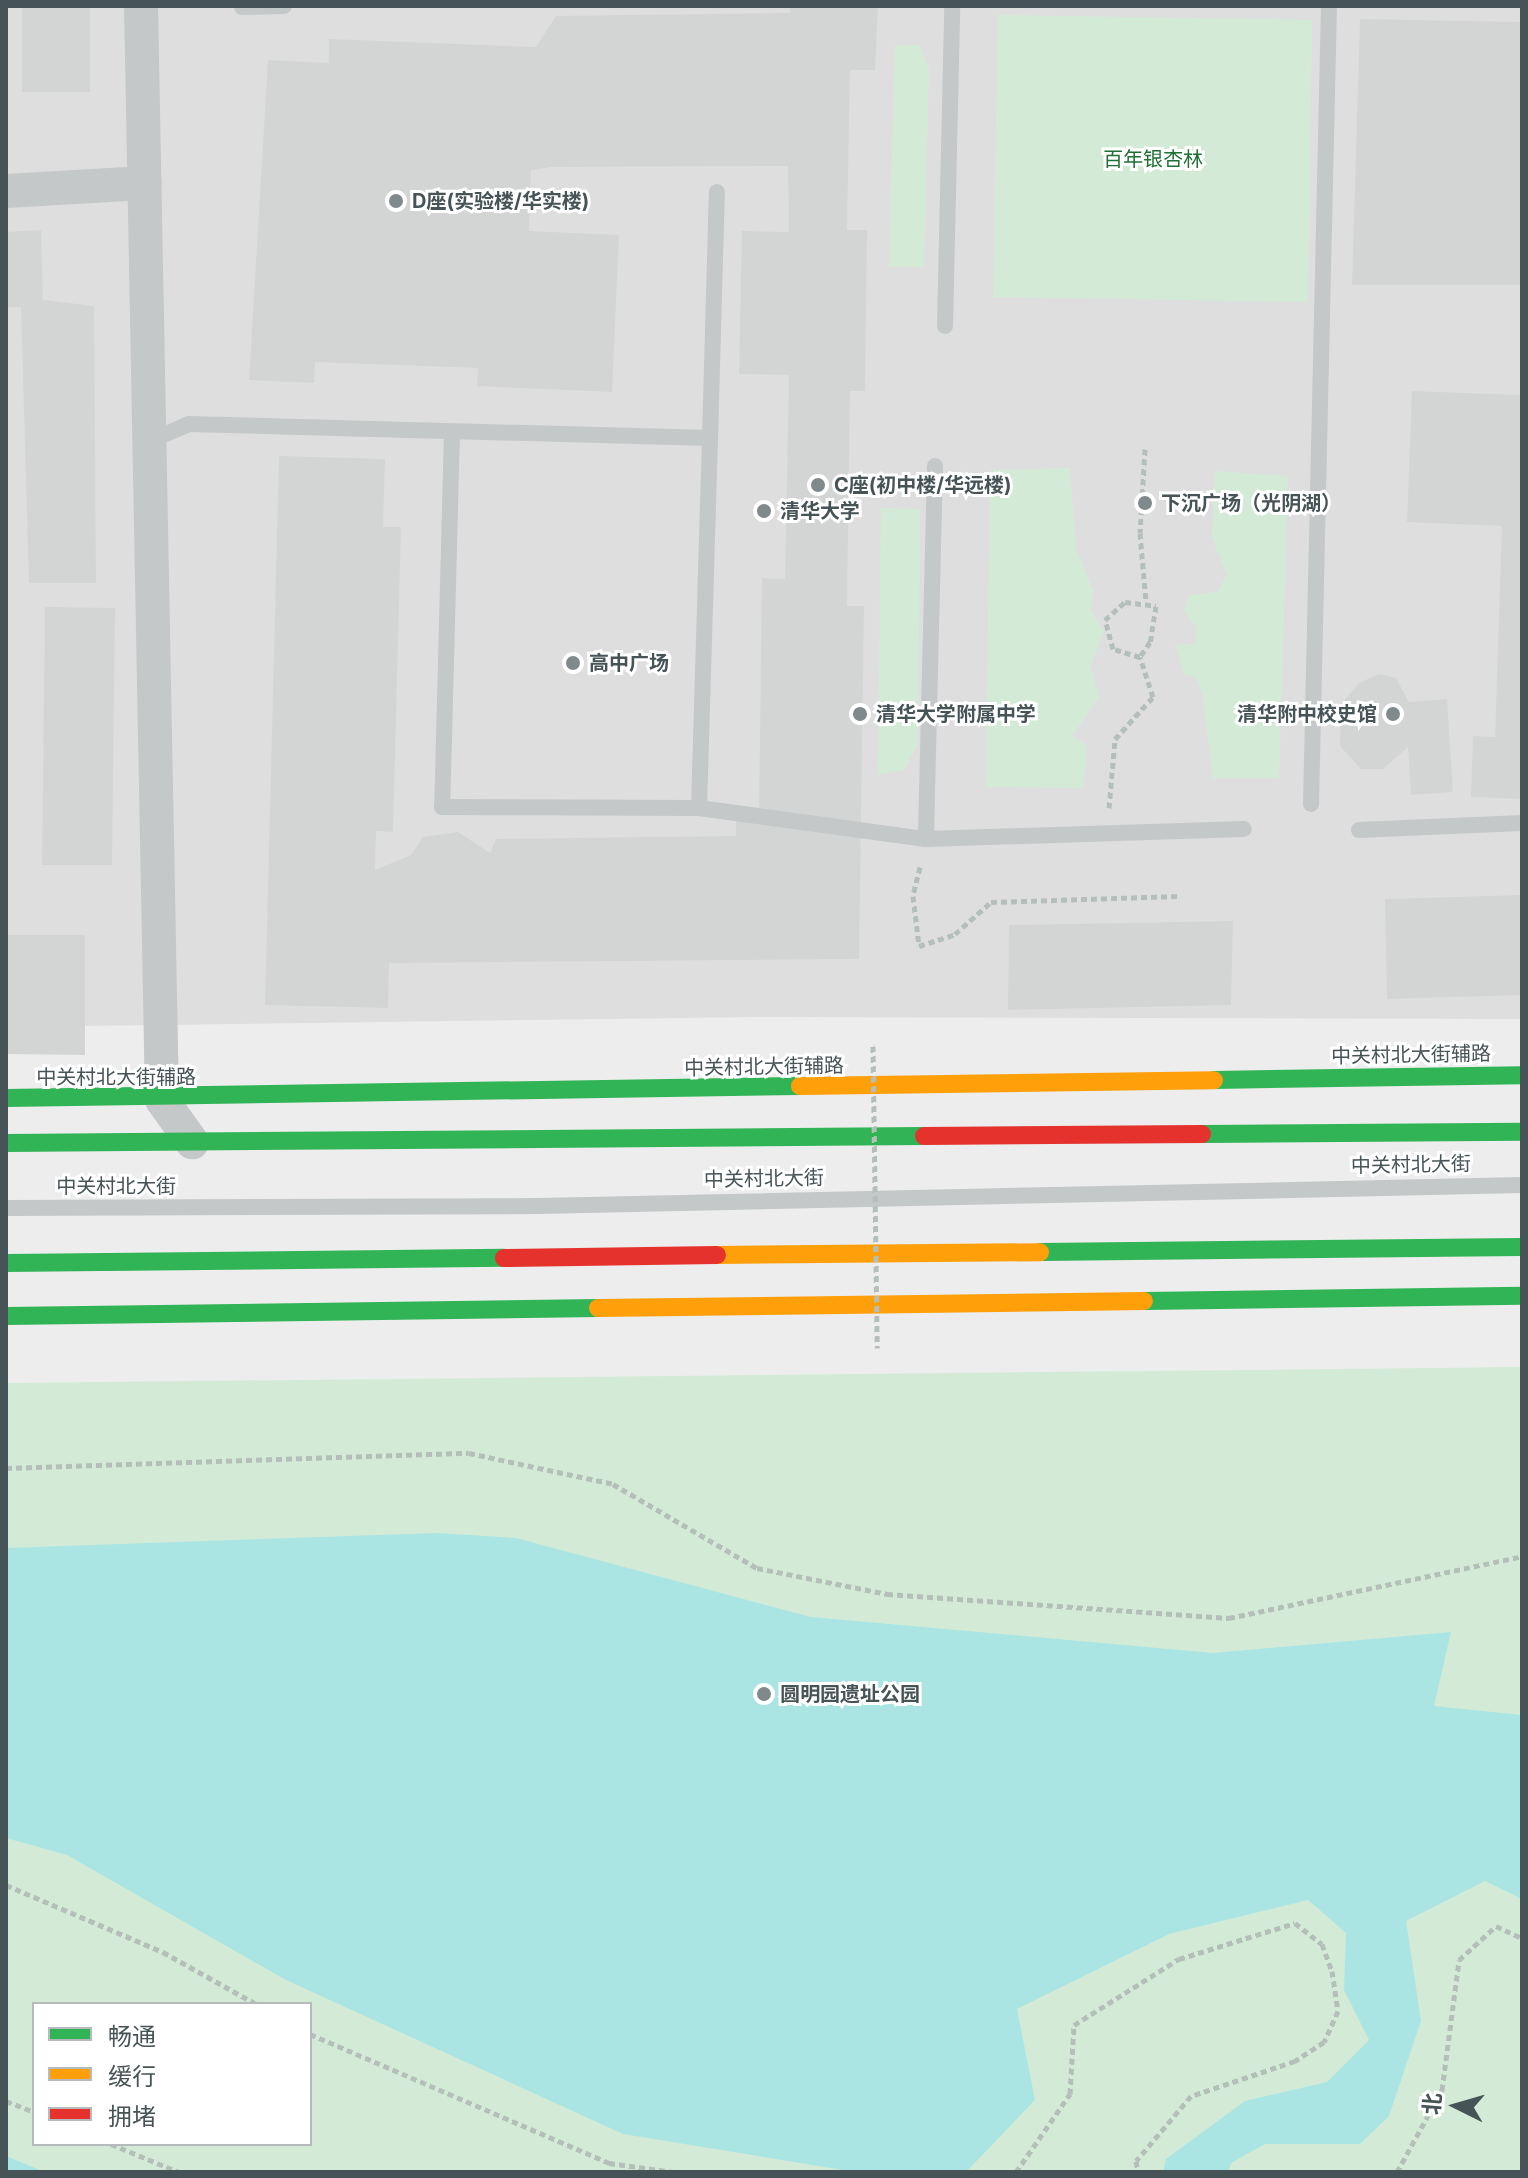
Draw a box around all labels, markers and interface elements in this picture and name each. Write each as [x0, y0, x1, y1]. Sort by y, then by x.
park label: 百年银杏林 [1103, 147, 1203, 171]
place label: D座(实验楼/华实楼) [412, 189, 589, 213]
marker: D座(实验楼/华实楼) [387, 192, 405, 210]
place label: C座(初中楼/华远楼) [834, 473, 1012, 497]
marker: C座(初中楼/华远楼) [809, 476, 827, 494]
place label: 下沉广场（光阴湖） [1161, 491, 1341, 515]
marker: 下沉广场（光阴湖） [1136, 494, 1154, 512]
place label: 清华大学 [780, 499, 860, 523]
marker: 清华大学 [755, 502, 773, 520]
place label: 高中广场 [589, 651, 669, 675]
marker: 高中广场 [564, 654, 582, 672]
place label: 清华大学附属中学 [876, 702, 1036, 726]
place label: 清华附中校史馆 [1237, 702, 1377, 726]
marker: 清华大学附属中学 [851, 705, 869, 723]
marker: 清华附中校史馆 [1384, 705, 1402, 723]
street label: 中关村北大街辅路 [1331, 1042, 1491, 1068]
street label: 中关村北大街辅路 [684, 1054, 844, 1080]
street label: 中关村北大街辅路 [36, 1065, 196, 1089]
street label: 中关村北大街 [1351, 1152, 1471, 1178]
street label: 中关村北大街 [704, 1166, 824, 1192]
street label: 中关村北大街 [56, 1174, 176, 1198]
place label: 圆明园遗址公园 [780, 1682, 920, 1706]
marker: 圆明园遗址公园 [755, 1685, 773, 1703]
legend [32, 2002, 312, 2146]
text: 畅通 [108, 2022, 156, 2051]
text: 缓行 [108, 2062, 156, 2091]
north arrow [1416, 2066, 1496, 2146]
text: 北 [1418, 2092, 1446, 2116]
text: 拥堵 [108, 2102, 156, 2131]

